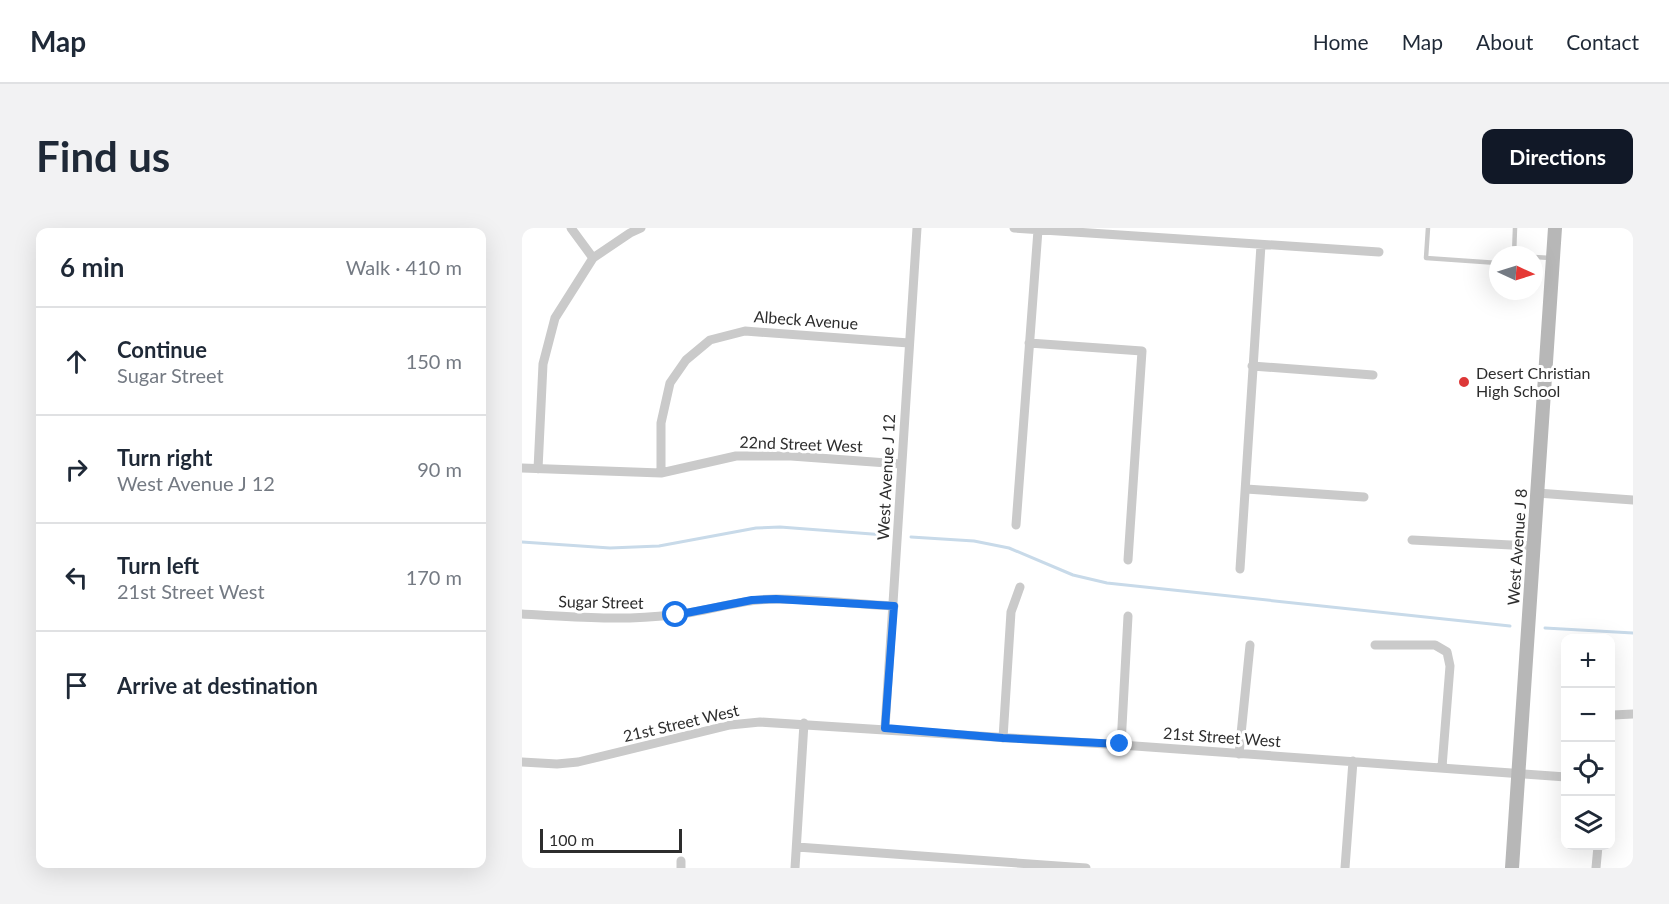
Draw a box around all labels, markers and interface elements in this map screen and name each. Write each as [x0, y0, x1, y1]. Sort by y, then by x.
text: Map [30, 24, 86, 58]
text: Home [1313, 29, 1369, 54]
text: Map [1402, 29, 1443, 54]
text: About [1476, 29, 1533, 54]
text: Contact [1566, 29, 1639, 54]
button: Directions [1482, 129, 1633, 184]
text: Find us [36, 131, 170, 181]
north arrow [1489, 246, 1543, 300]
text: 6 min [60, 251, 124, 283]
text: Walk · 410 m [346, 255, 462, 279]
street label: Albeck Avenue [753, 306, 859, 333]
text: Continue [117, 336, 207, 363]
icon: ahead [60, 345, 93, 378]
text: 150 m [406, 349, 462, 373]
text: Sugar Street [117, 363, 224, 387]
place label: Desert Christian High School [1476, 363, 1590, 400]
marker: Desert Christian High School [1457, 375, 1471, 389]
street label: West Avenue J 12 [873, 413, 898, 541]
street label: 22nd Street West [739, 432, 863, 455]
text: Turn right [117, 444, 212, 471]
icon: right [60, 453, 93, 486]
text: 90 m [417, 457, 462, 481]
text: West Avenue J 12 [117, 471, 275, 495]
street label: West Avenue J 8 [1503, 488, 1530, 606]
text: Turn left [117, 552, 199, 579]
icon: left [60, 561, 93, 594]
text: 170 m [406, 565, 462, 589]
text: 21st Street West [117, 579, 265, 603]
street label: Sugar Street [558, 591, 644, 612]
route start [662, 601, 688, 627]
map controls [1561, 634, 1615, 850]
button: + [1561, 634, 1615, 688]
icon: arrive [60, 669, 93, 702]
text: Arrive at destination [117, 672, 318, 699]
button: − [1561, 688, 1615, 742]
street label: 21st Street West [621, 700, 741, 745]
street label: 21st Street West [1162, 723, 1282, 750]
route end [1106, 730, 1132, 756]
button: locate [1561, 742, 1615, 796]
button: layers [1561, 796, 1615, 850]
scale bar [540, 826, 682, 854]
text: 100 m [549, 830, 594, 849]

